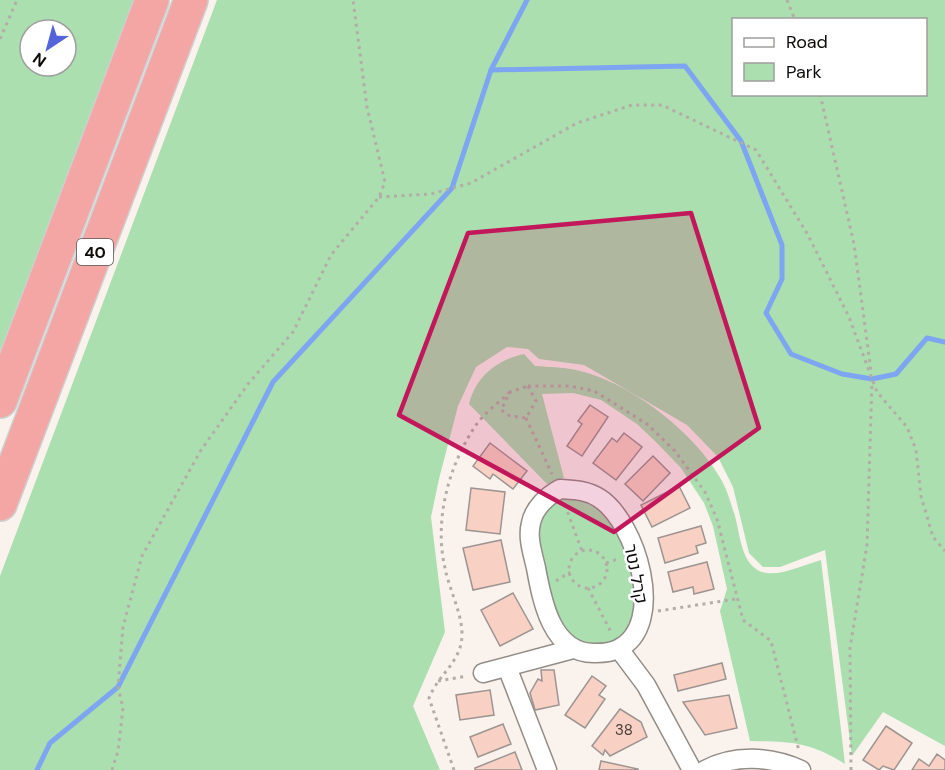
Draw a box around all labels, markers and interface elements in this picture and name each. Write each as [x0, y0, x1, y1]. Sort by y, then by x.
north arrow [18, 18, 78, 78]
legend [732, 18, 927, 96]
text: Road [786, 30, 828, 54]
text: N [29, 48, 50, 72]
text: Park [786, 60, 822, 84]
road number: 40 [77, 239, 113, 265]
street label: קרל נטר [618, 542, 654, 606]
house number: 38 [615, 720, 633, 740]

